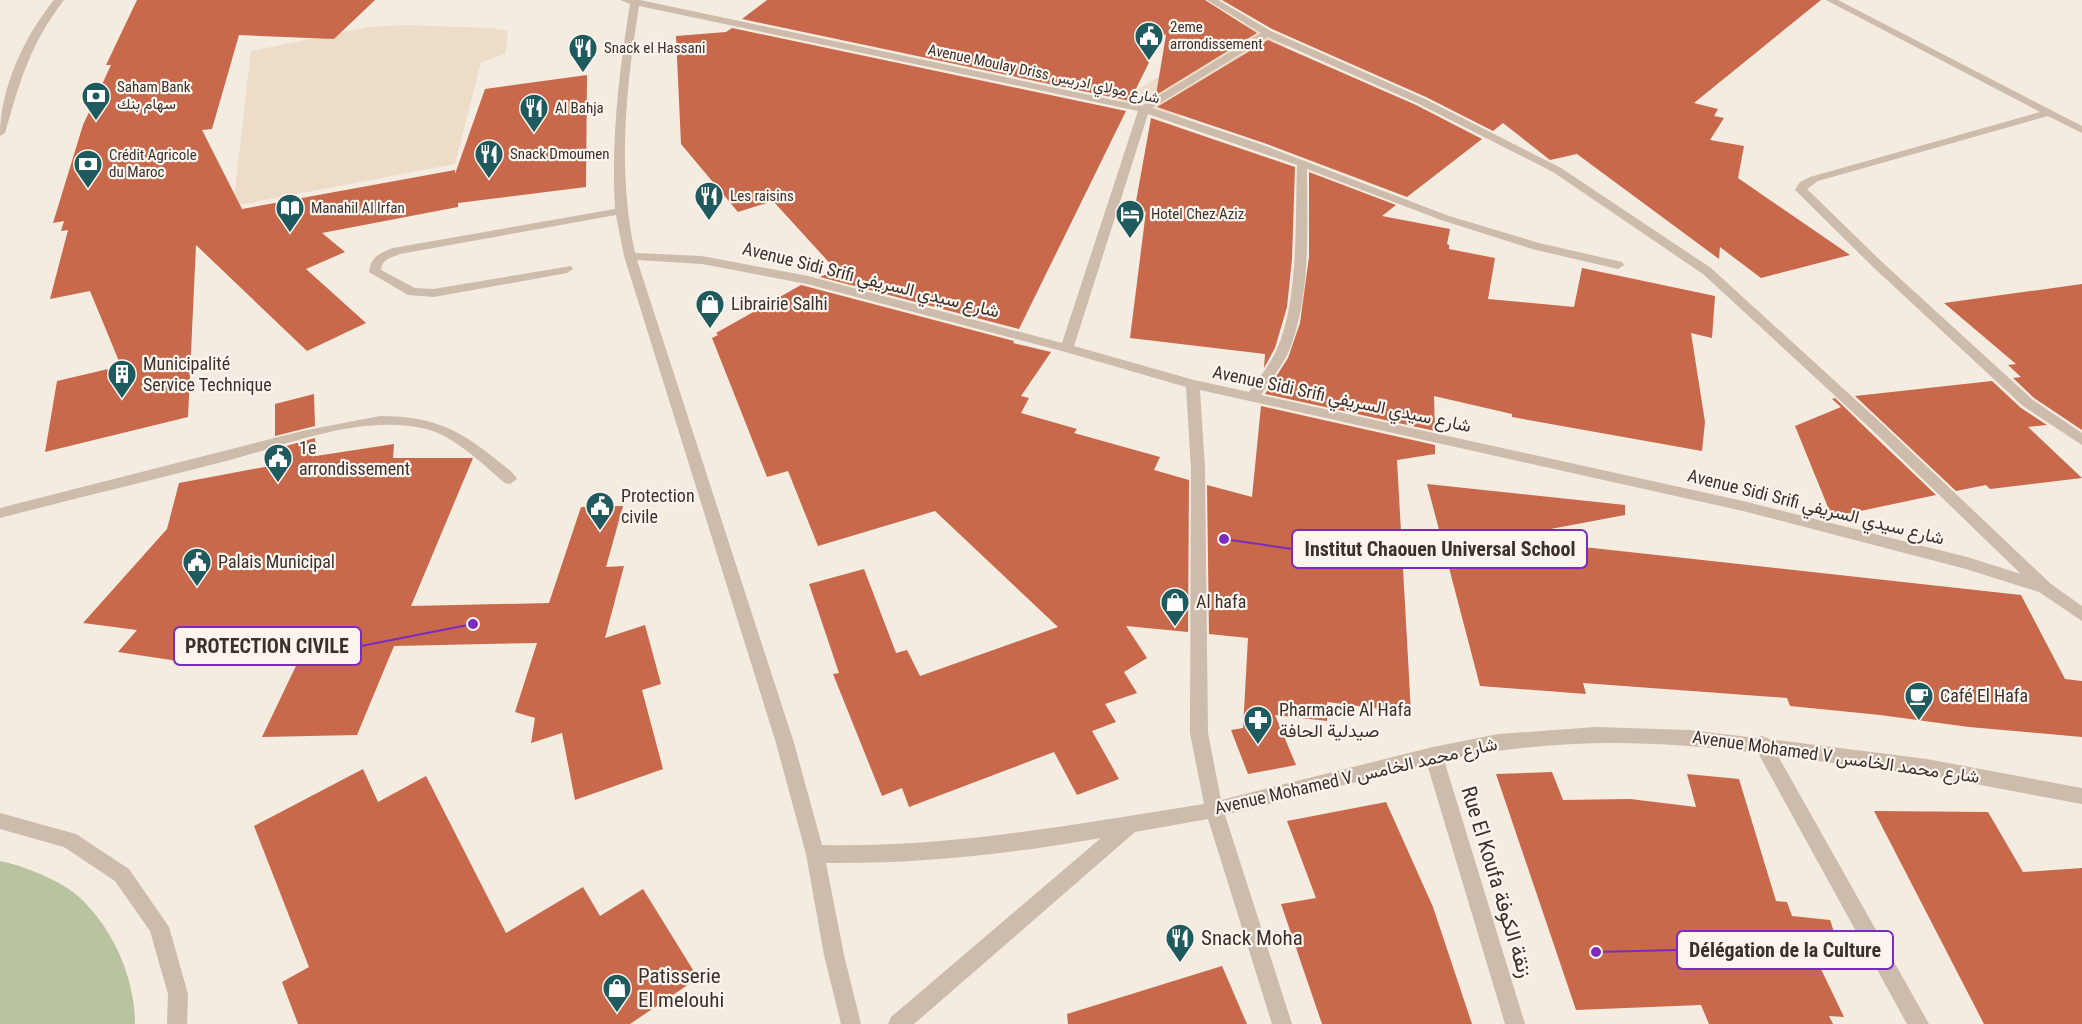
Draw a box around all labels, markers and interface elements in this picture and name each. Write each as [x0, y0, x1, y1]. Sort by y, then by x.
place label: 2eme arrondissement [1170, 18, 1263, 53]
public building icon: 2eme arrondissement [1133, 20, 1165, 62]
restaurant icon: Snack el Hassani [567, 32, 599, 74]
place label: Snack el Hassani [604, 39, 705, 57]
street label: Avenue Moulay Driss شارع مولاي ادريس [926, 41, 1162, 111]
place label: Saham Bank سهام بنك [117, 78, 191, 114]
bank icon: Saham Bank سهام بنك [80, 80, 112, 122]
restaurant icon: Al Bahja [518, 92, 550, 134]
place label: Al Bahja [555, 99, 604, 117]
restaurant icon: Snack Dmoumen [473, 138, 505, 180]
place label: Snack Dmoumen [510, 145, 610, 163]
place label: Crédit Agricole du Maroc [109, 146, 197, 181]
bank icon: Crédit Agricole du Maroc [72, 148, 104, 190]
restaurant icon: Les raisins [693, 180, 725, 222]
place label: Les raisins [730, 187, 794, 205]
library icon: Manahil Al Irfan [274, 192, 306, 234]
hotel icon: Hotel Chez Aziz [1114, 198, 1146, 240]
place label: Manahil Al Irfan [311, 199, 405, 217]
place label: Hotel Chez Aziz [1151, 205, 1244, 223]
street label: Avenue Sidi Srifi شارع سيدي السريفي [739, 237, 1002, 326]
shop icon: Librairie Salhi [694, 288, 726, 330]
place label: Librairie Salhi [731, 293, 828, 314]
place label: Municipalité Service Technique [143, 353, 272, 395]
building icon: Municipalité Service Technique [106, 358, 138, 400]
street label: Avenue Sidi Srifi شارع سيدي السريفي [1210, 361, 1473, 441]
place label: 1e arrondissement [299, 437, 410, 479]
public building icon: 1e arrondissement [262, 442, 294, 484]
street label: Avenue Sidi Srifi شارع سيدي السريفي [1684, 464, 1947, 553]
place label: Protection civile [621, 485, 695, 527]
public building icon: Protection civile [584, 490, 616, 532]
callout: Institut Chaouen Universal School [1292, 530, 1587, 568]
text: Institut Chaouen Universal School [1305, 537, 1575, 561]
public building icon: Palais Municipal [181, 546, 213, 588]
place label: Palais Municipal [218, 551, 335, 572]
shop icon: Al hafa [1159, 586, 1191, 628]
place label: Al hafa [1196, 591, 1246, 612]
callout: PROTECTION CIVILE [174, 627, 361, 665]
text: PROTECTION CIVILE [185, 634, 349, 658]
cafe icon: Café El Hafa [1903, 680, 1935, 722]
place label: Café El Hafa [1940, 685, 2028, 706]
place label: Pharmacie Al Hafa صيدلية الحافة [1279, 699, 1412, 741]
pharmacy icon: Pharmacie Al Hafa صيدلية الحافة [1242, 704, 1274, 746]
street label: Avenue Mohamed V شارع محمد الخامس [1691, 726, 1981, 789]
street label: Avenue Mohamed V شارع محمد الخامس [1212, 733, 1500, 820]
street label: Rue El Koufa زنقة الكوفة [1456, 783, 1538, 981]
restaurant icon: Snack Moha [1164, 922, 1196, 964]
place label: Snack Moha [1201, 926, 1303, 950]
callout: Délégation de la Culture [1677, 931, 1893, 969]
text: Délégation de la Culture [1689, 938, 1881, 962]
place label: Patisserie El melouhi [638, 964, 724, 1012]
shop icon: Patisserie El melouhi [601, 972, 633, 1014]

